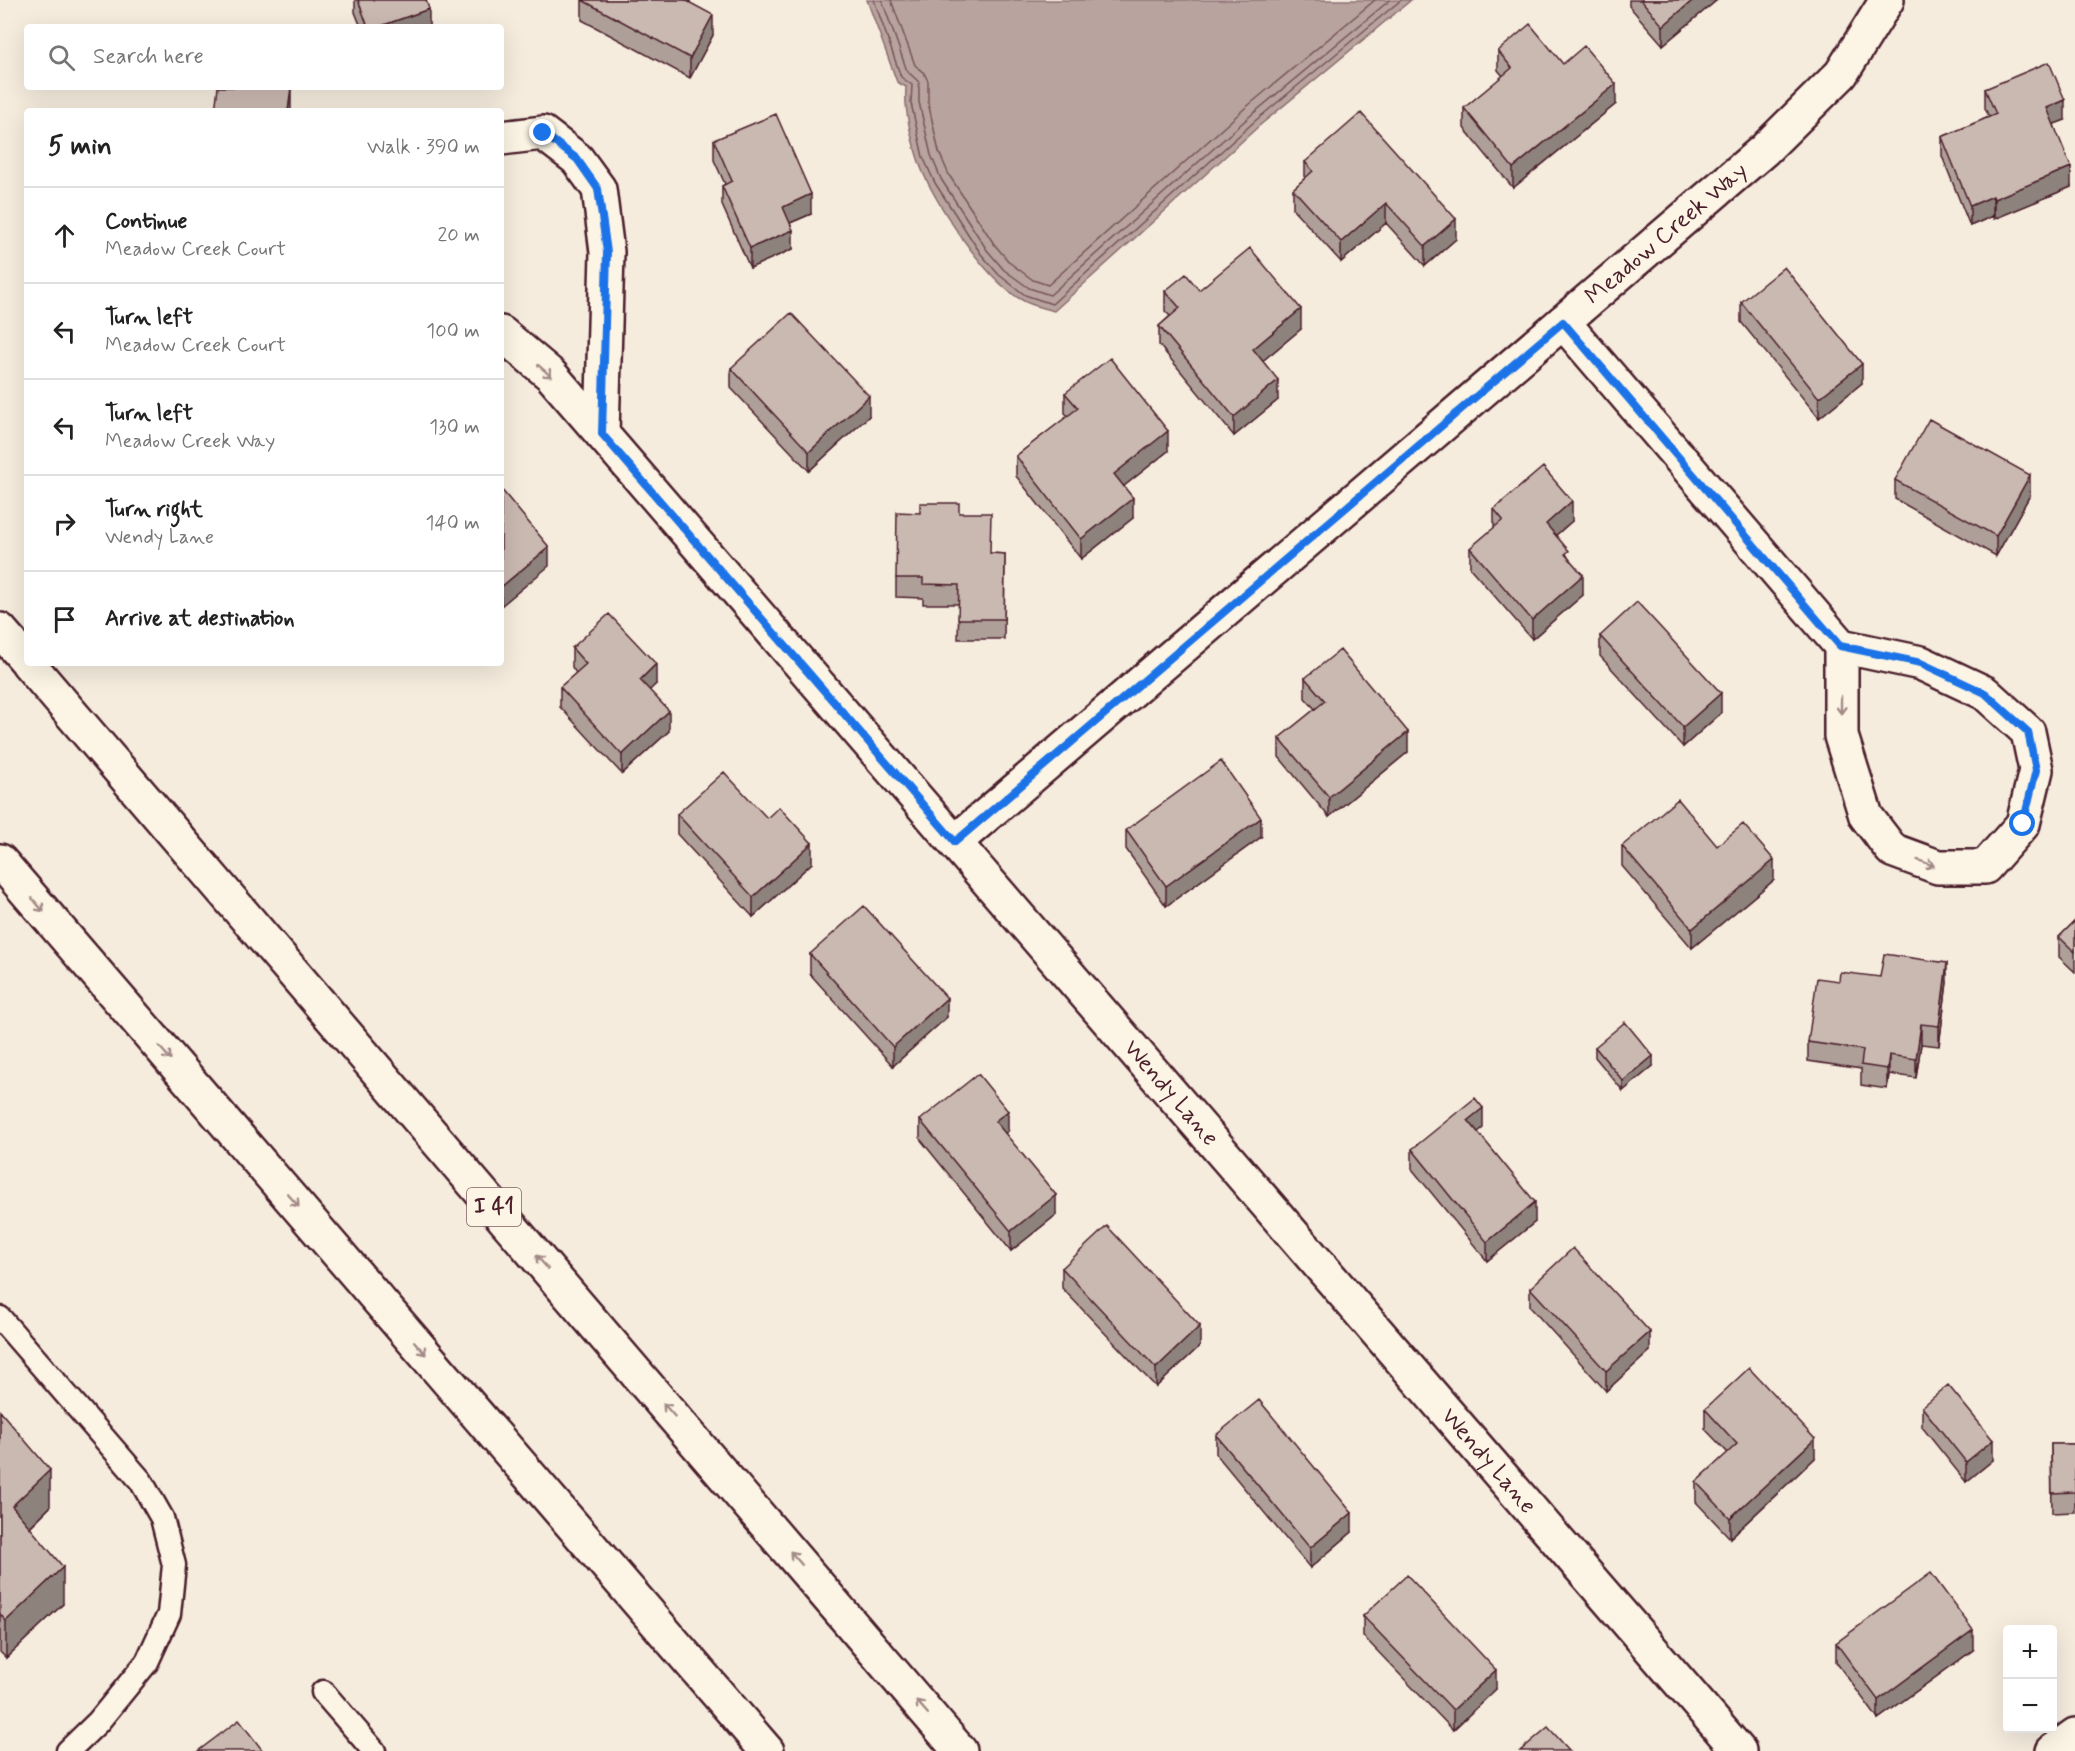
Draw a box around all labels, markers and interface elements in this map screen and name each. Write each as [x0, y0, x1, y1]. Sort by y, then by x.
search box [24, 24, 504, 90]
icon: search [45, 41, 78, 74]
text: Search here [93, 43, 204, 71]
route end [529, 119, 555, 145]
text: 5 min [48, 130, 112, 164]
text: Walk · 390 m [367, 134, 480, 161]
street label: Meadow Creek Way [1579, 155, 1754, 312]
text: Continue [105, 208, 187, 236]
icon: ahead [48, 219, 81, 252]
text: 20 m [437, 222, 480, 249]
text: Meadow Creek Court [105, 236, 286, 263]
text: Turn left [105, 304, 193, 332]
icon: left [48, 315, 81, 348]
text: 100 m [426, 318, 480, 345]
text: Meadow Creek Court [105, 332, 286, 359]
one-way arrow [537, 363, 553, 377]
text: Turn left [105, 400, 193, 428]
icon: left [48, 411, 81, 444]
text: 130 m [429, 414, 480, 441]
text: Meadow Creek Way [105, 428, 275, 455]
text: Turn right [105, 496, 203, 524]
icon: right [48, 507, 81, 540]
text: 140 m [426, 510, 480, 537]
text: Wendy Lane [105, 524, 214, 551]
icon: arrive [48, 603, 81, 636]
text: Arrive at destination [105, 605, 295, 633]
one-way arrow [1835, 694, 1847, 714]
route start [2009, 810, 2035, 836]
one-way arrow [1917, 858, 1935, 869]
one-way arrow [31, 897, 45, 912]
street label: Wendy Lane [1116, 1033, 1225, 1153]
one-way arrow [159, 1045, 172, 1061]
road number: I 41 [467, 1188, 521, 1226]
one-way arrow [286, 1192, 300, 1207]
one-way arrow [535, 1255, 549, 1270]
one-way arrow [413, 1340, 427, 1355]
street label: Wendy Lane [1434, 1401, 1543, 1521]
one-way arrow [662, 1403, 676, 1418]
one-way arrow [789, 1551, 803, 1567]
map controls [2003, 1625, 2057, 1733]
button: + [2003, 1625, 2057, 1679]
button: − [2003, 1679, 2057, 1733]
one-way arrow [916, 1699, 929, 1715]

